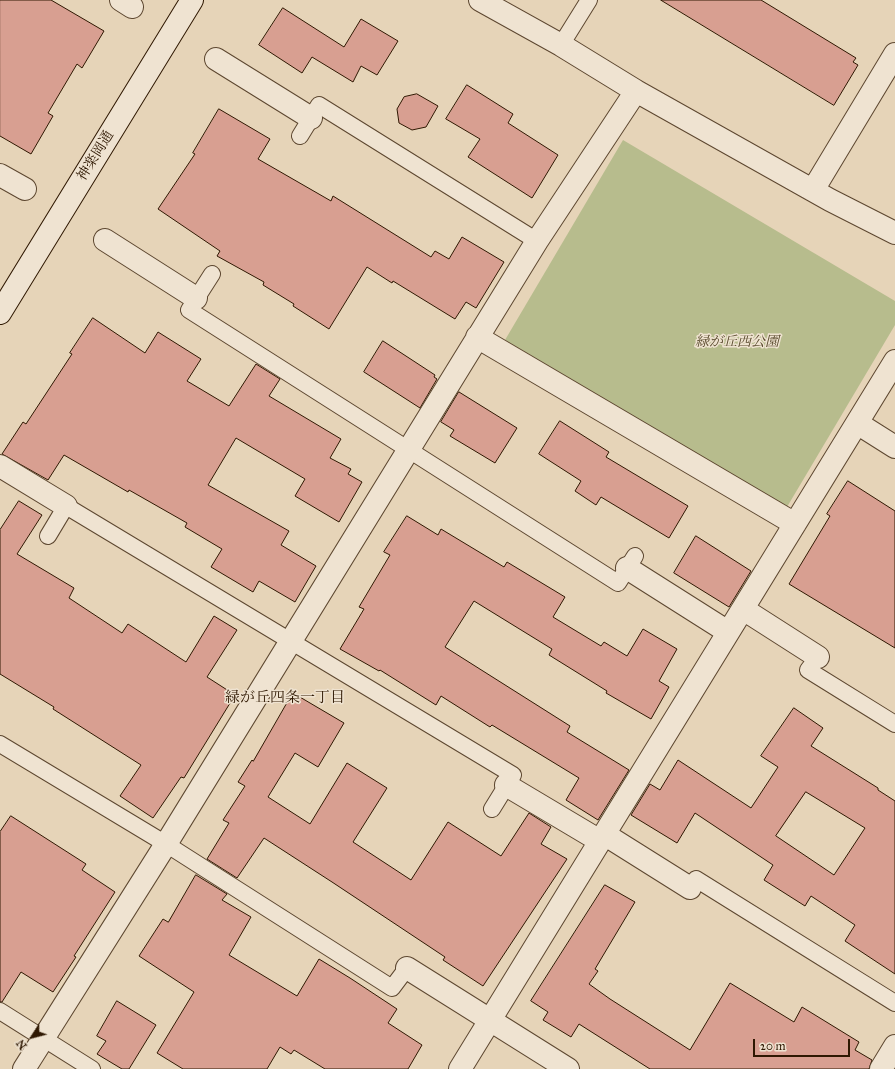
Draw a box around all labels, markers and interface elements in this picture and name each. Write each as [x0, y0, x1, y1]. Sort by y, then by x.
street label: 神楽岡通 [74, 128, 118, 184]
park label: 緑が丘西公園 [695, 335, 779, 351]
district label: 緑が丘四条一丁目 [225, 689, 345, 707]
north arrow [12, 1017, 52, 1057]
scale bar [755, 1031, 852, 1057]
text: N [14, 1037, 30, 1052]
text: 20 m [760, 1039, 786, 1053]

